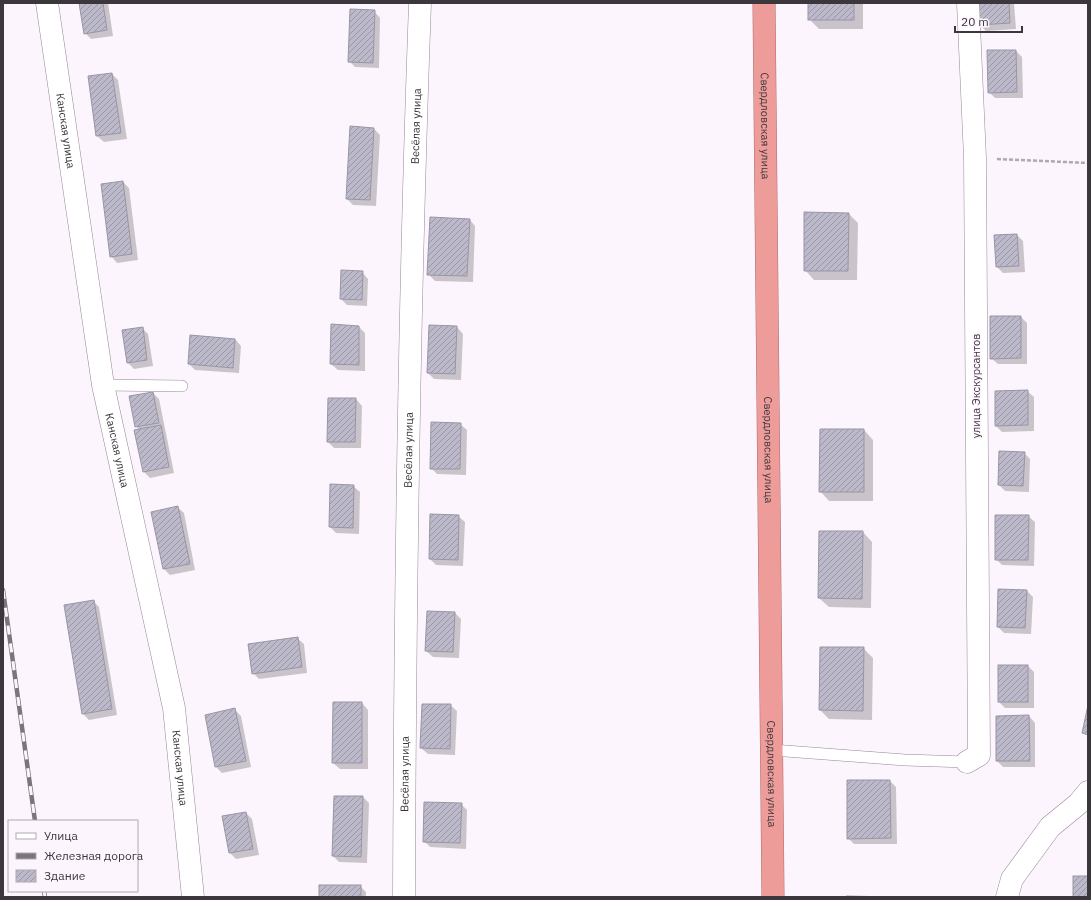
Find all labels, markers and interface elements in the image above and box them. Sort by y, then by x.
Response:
scale bar [955,8,1022,34]
text: 20 m [961,14,989,29]
street label: Свердловская улица [758,72,773,180]
street label: Весёлая улица [408,88,424,164]
street label: Канская улица [53,92,78,169]
street label: улица Экскурсантов [969,334,983,438]
street label: Свердловская улица [761,396,776,504]
street label: Канская улица [102,412,132,489]
street label: Весёлая улица [401,412,416,488]
street label: Свердловская улица [764,720,779,828]
street label: Канская улица [169,729,191,807]
street label: Весёлая улица [397,736,412,812]
legend [8,820,138,892]
text: Улица [44,828,78,843]
text: Железная дорога [44,848,144,863]
text: Здание [44,868,86,883]

